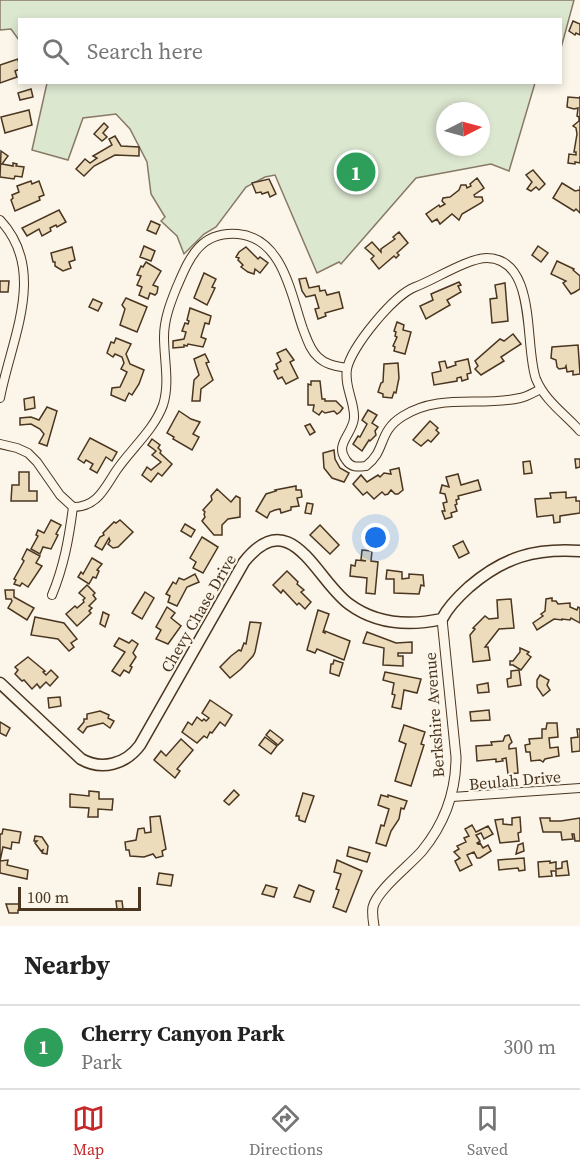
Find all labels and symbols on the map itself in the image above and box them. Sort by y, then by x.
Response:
north arrow [436,102,490,156]
pin: 1 [336,150,376,195]
your location [361,523,390,552]
street label: Chevy Chase Drive [155,550,241,676]
street label: Berkshire Avenue [419,652,449,778]
street label: Beulah Drive [468,765,562,795]
scale bar [18,884,141,912]

